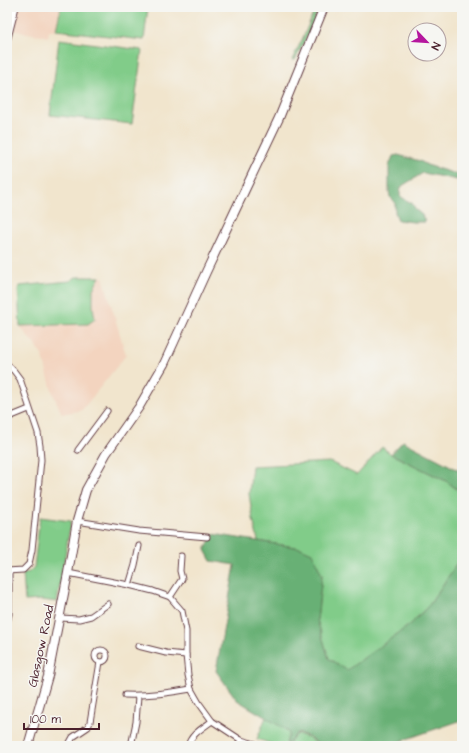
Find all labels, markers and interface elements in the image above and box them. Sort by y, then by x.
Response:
north arrow [407,22,447,62]
text: N [427,40,444,52]
street label: Glasgow Road [23,603,60,689]
scale bar [24,705,99,731]
text: 100 m [30,711,61,728]

